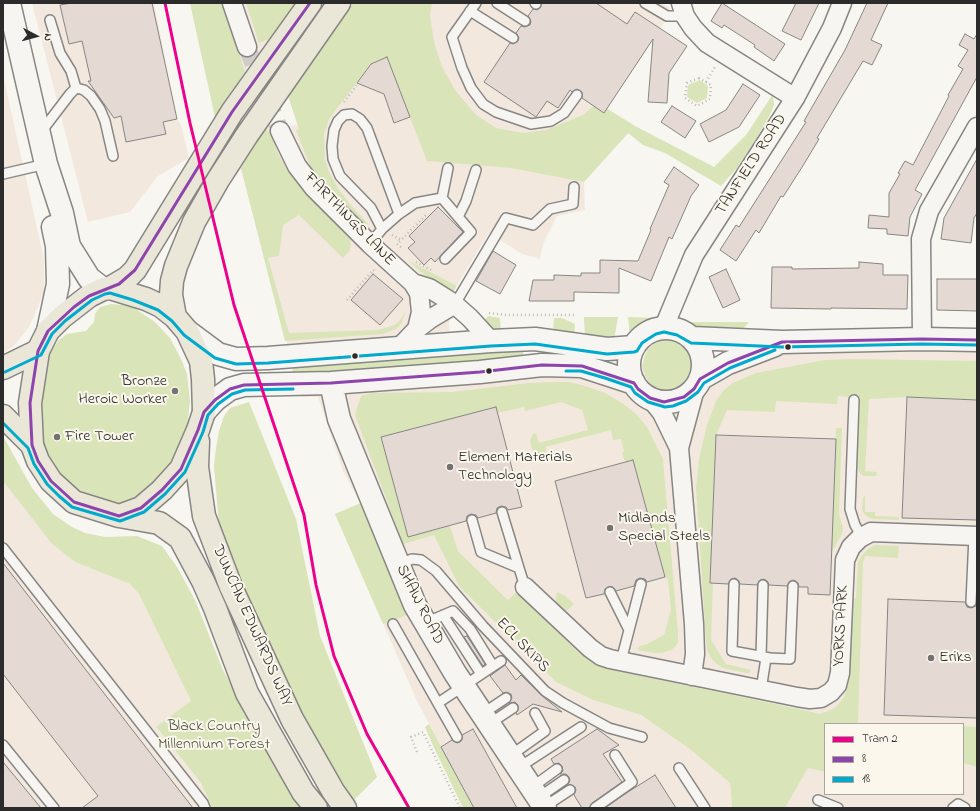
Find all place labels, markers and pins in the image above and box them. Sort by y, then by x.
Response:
unlabelled marker [783,342,793,352]
unlabelled marker [350,351,360,361]
unlabelled marker [484,366,494,376]
place label: Bronze Heroic Worker [78,372,167,410]
marker: Bronze Heroic Worker [170,386,180,396]
place label: Fire Tower [65,427,134,447]
marker: Fire Tower [52,432,62,442]
place label: Element Materials Technology [458,448,573,486]
marker: Element Materials Technology [445,462,455,472]
place label: Midlands Special Steels [618,509,710,547]
marker: Midlands Special Steels [605,523,615,533]
place label: Eriks [939,648,972,668]
marker: Eriks [926,653,936,663]

